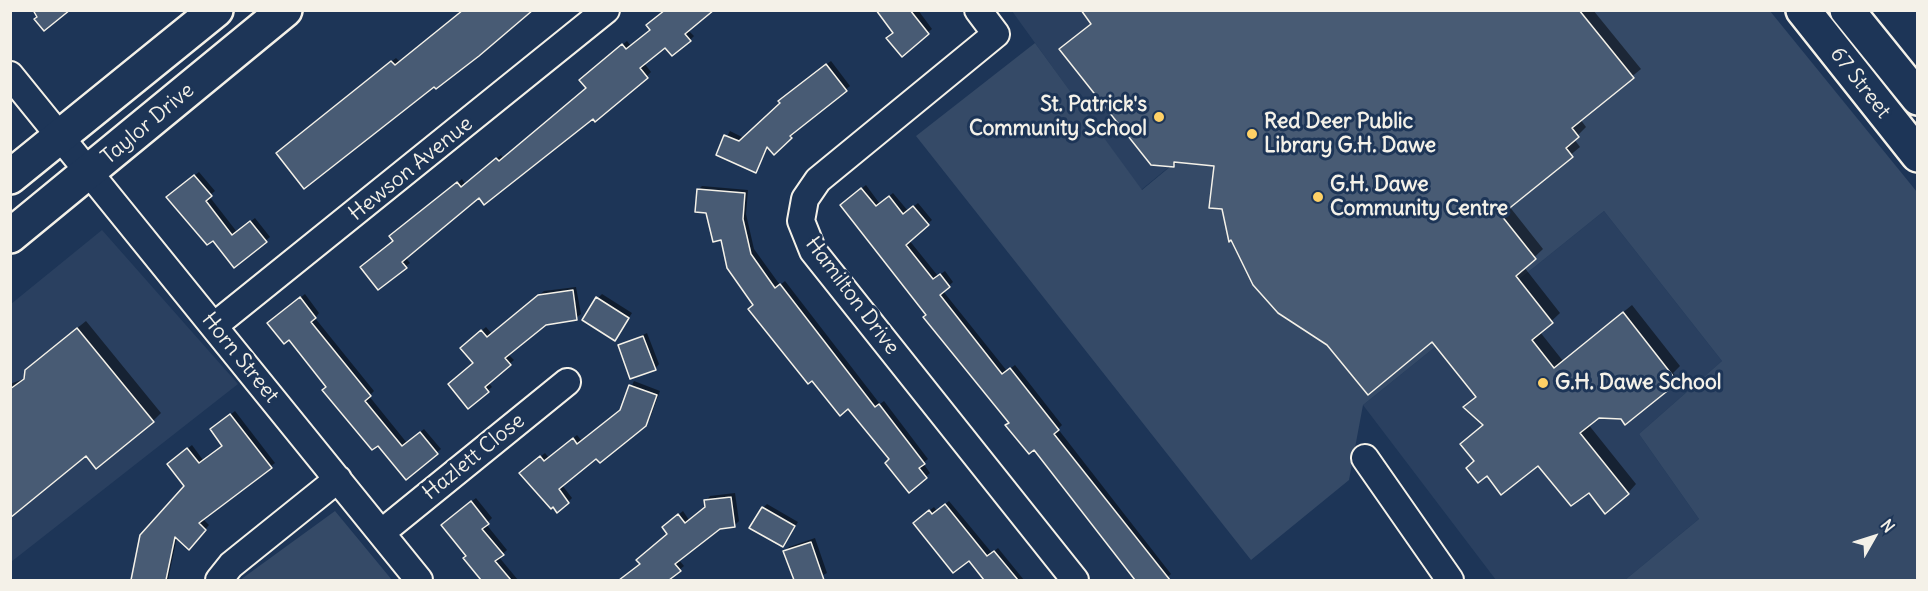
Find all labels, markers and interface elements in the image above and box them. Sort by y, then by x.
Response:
street label: 67 Street [1824,42,1896,124]
street label: Taylor Drive [97,78,199,170]
place label: St. Patrick's Community School [969,92,1147,142]
place label: Red Deer Public Library G.H. Dawe [1264,109,1436,159]
marker: St. Patrick's Community School [1152,110,1166,124]
street label: Hewson Avenue [344,111,478,227]
marker: Red Deer Public Library G.H. Dawe [1245,127,1259,141]
place label: G.H. Dawe Community Centre [1330,172,1508,222]
marker: G.H. Dawe Community Centre [1311,190,1325,204]
street label: Hamilton Drive [800,232,904,360]
street label: Horn Street [196,308,284,408]
place label: G.H. Dawe School [1555,370,1721,396]
marker: G.H. Dawe School [1536,376,1550,390]
street label: Hazlett Close [418,408,530,506]
north arrow [1844,507,1904,567]
text: N [1877,515,1899,536]

